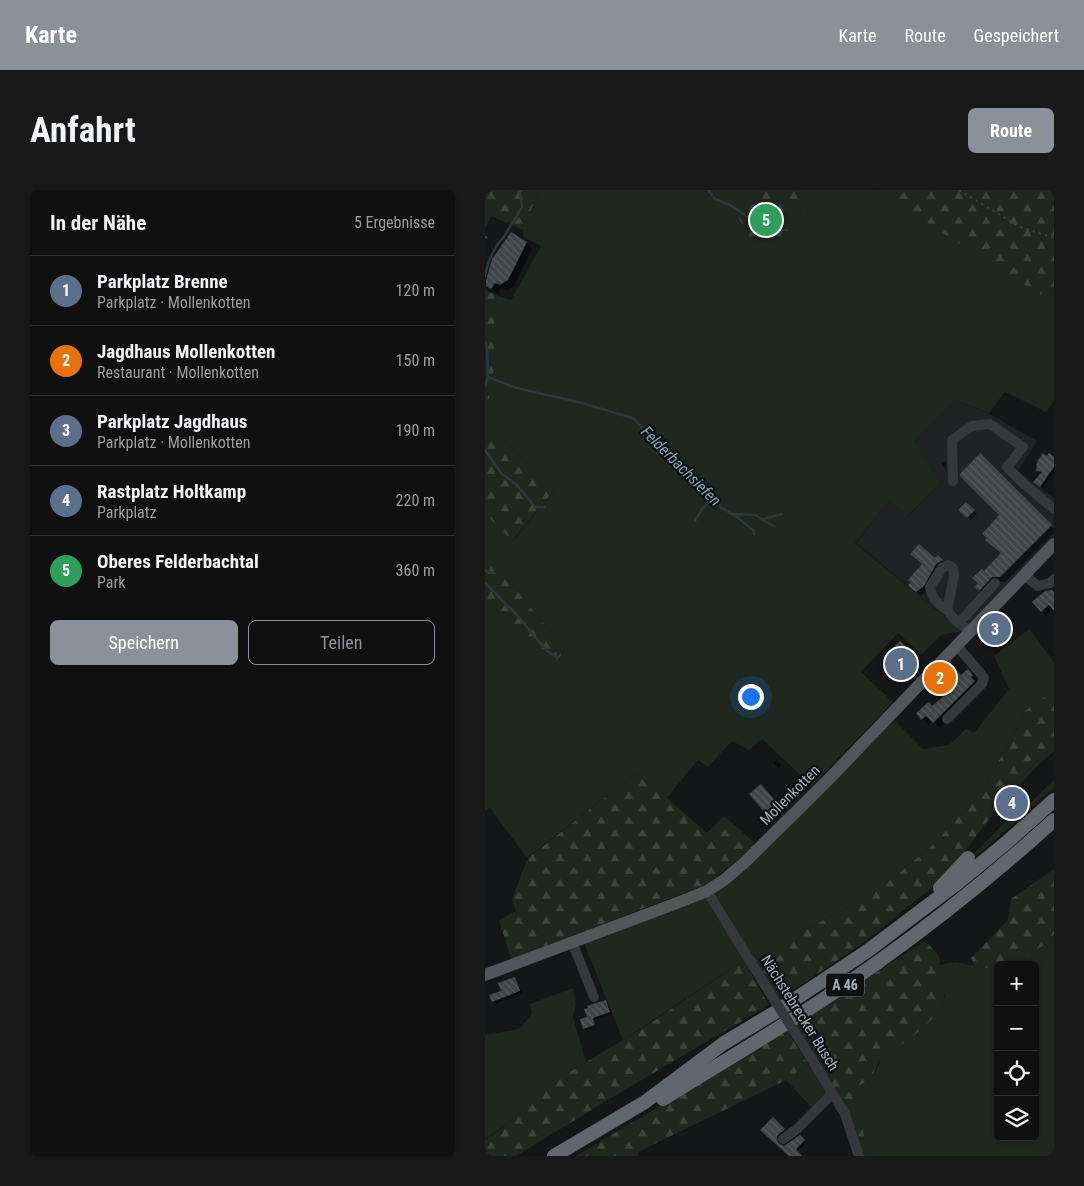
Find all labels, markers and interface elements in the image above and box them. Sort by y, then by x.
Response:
text: Karte [25,21,77,49]
text: Karte [838,25,877,46]
text: Route [905,25,946,46]
text: Gespeichert [974,25,1059,46]
button: Route [968,108,1054,153]
text: Anfahrt [30,110,136,151]
pin: 5 [750,201,782,239]
text: In der Nähe [50,211,146,235]
text: 5 Ergebnisse [354,213,435,232]
text: Parkplatz Brenne [97,270,228,293]
text: 1 [62,281,70,300]
text: 120 m [396,281,435,300]
text: Parkplatz · Mollenkotten [97,293,250,312]
text: Jagdhaus Mollenkotten [97,340,275,363]
text: 2 [62,351,70,370]
text: 150 m [396,351,435,370]
text: Restaurant · Mollenkotten [97,363,259,382]
text: Parkplatz Jagdhaus [97,410,248,433]
text: 3 [62,421,70,440]
text: 190 m [396,421,435,440]
water label: Felderbachsiefen [637,422,725,510]
text: Parkplatz · Mollenkotten [97,433,250,452]
text: Rastplatz Holtkamp [97,480,246,503]
text: 4 [62,491,70,510]
text: 220 m [396,491,435,510]
text: Parkplatz [97,503,157,522]
text: Oberes Felderbachtal [97,550,259,573]
text: 5 [62,561,70,580]
text: 360 m [396,561,435,580]
text: Park [97,573,126,592]
pin: 3 [979,610,1011,648]
button: Speichern [50,620,238,665]
button: Teilen [248,620,435,665]
pin: 1 [885,645,917,683]
pin: 2 [924,659,956,697]
your location [738,684,764,710]
street label: Mollenkotten [756,761,824,829]
pin: 4 [996,784,1028,822]
street label: Nächstebrecker Busch [757,952,843,1074]
map controls [994,961,1039,1141]
button: + [994,961,1039,1006]
road number: A 46 [826,974,864,996]
button: − [994,1006,1039,1051]
button: locate [994,1051,1039,1096]
button: layers [994,1096,1039,1141]

